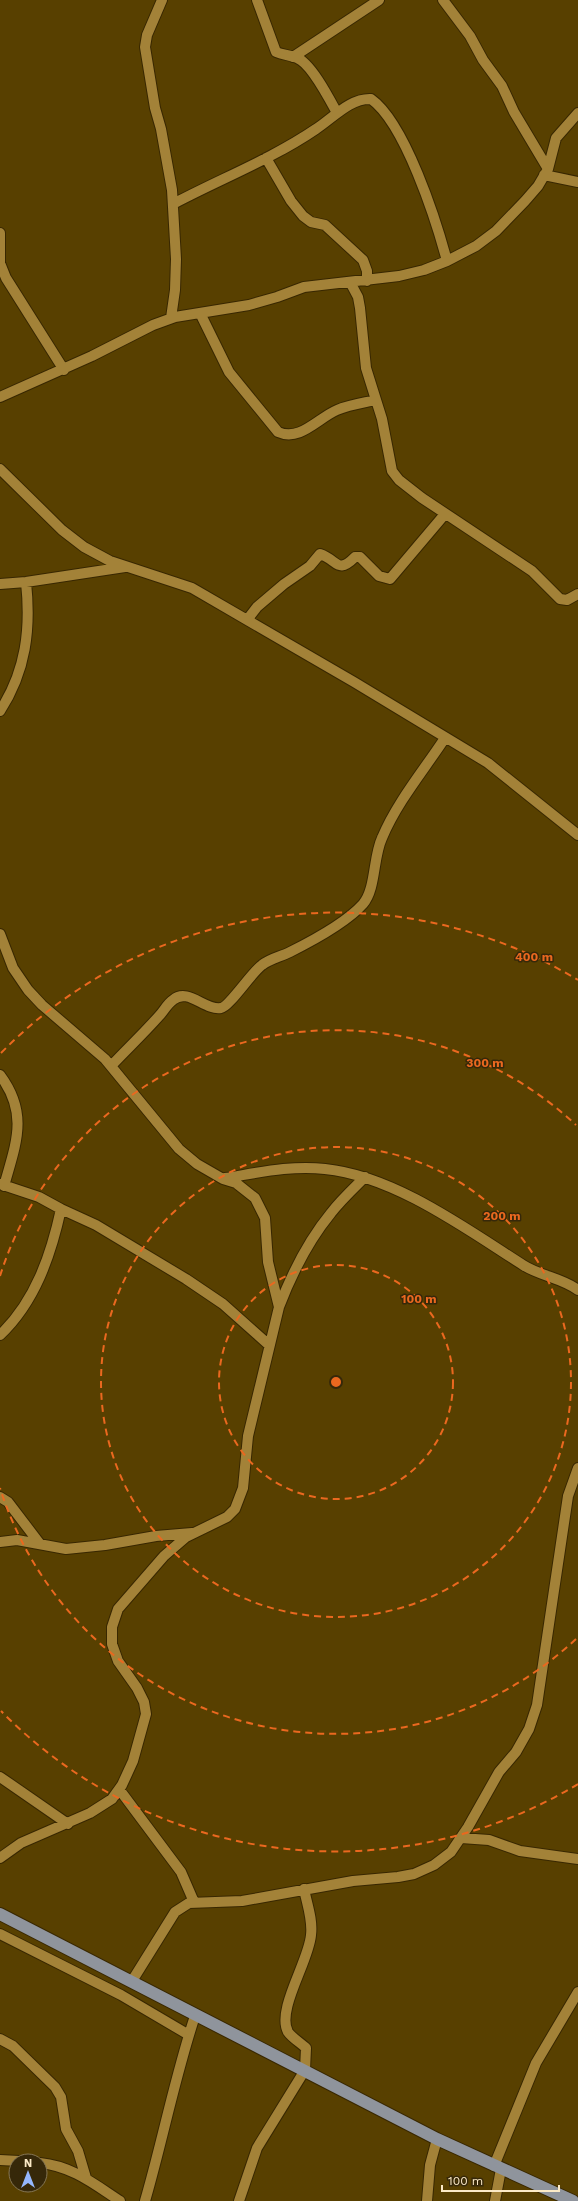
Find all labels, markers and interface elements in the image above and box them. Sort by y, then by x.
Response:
text: 400 m [515,950,553,964]
text: 300 m [466,1056,504,1070]
text: 200 m [483,1209,521,1223]
text: 100 m [401,1292,437,1306]
centre of rings [329,1375,343,1389]
north arrow [8,2153,48,2193]
text: N [24,2157,32,2170]
scale bar [442,2167,559,2193]
text: 100 m [448,2174,483,2188]

